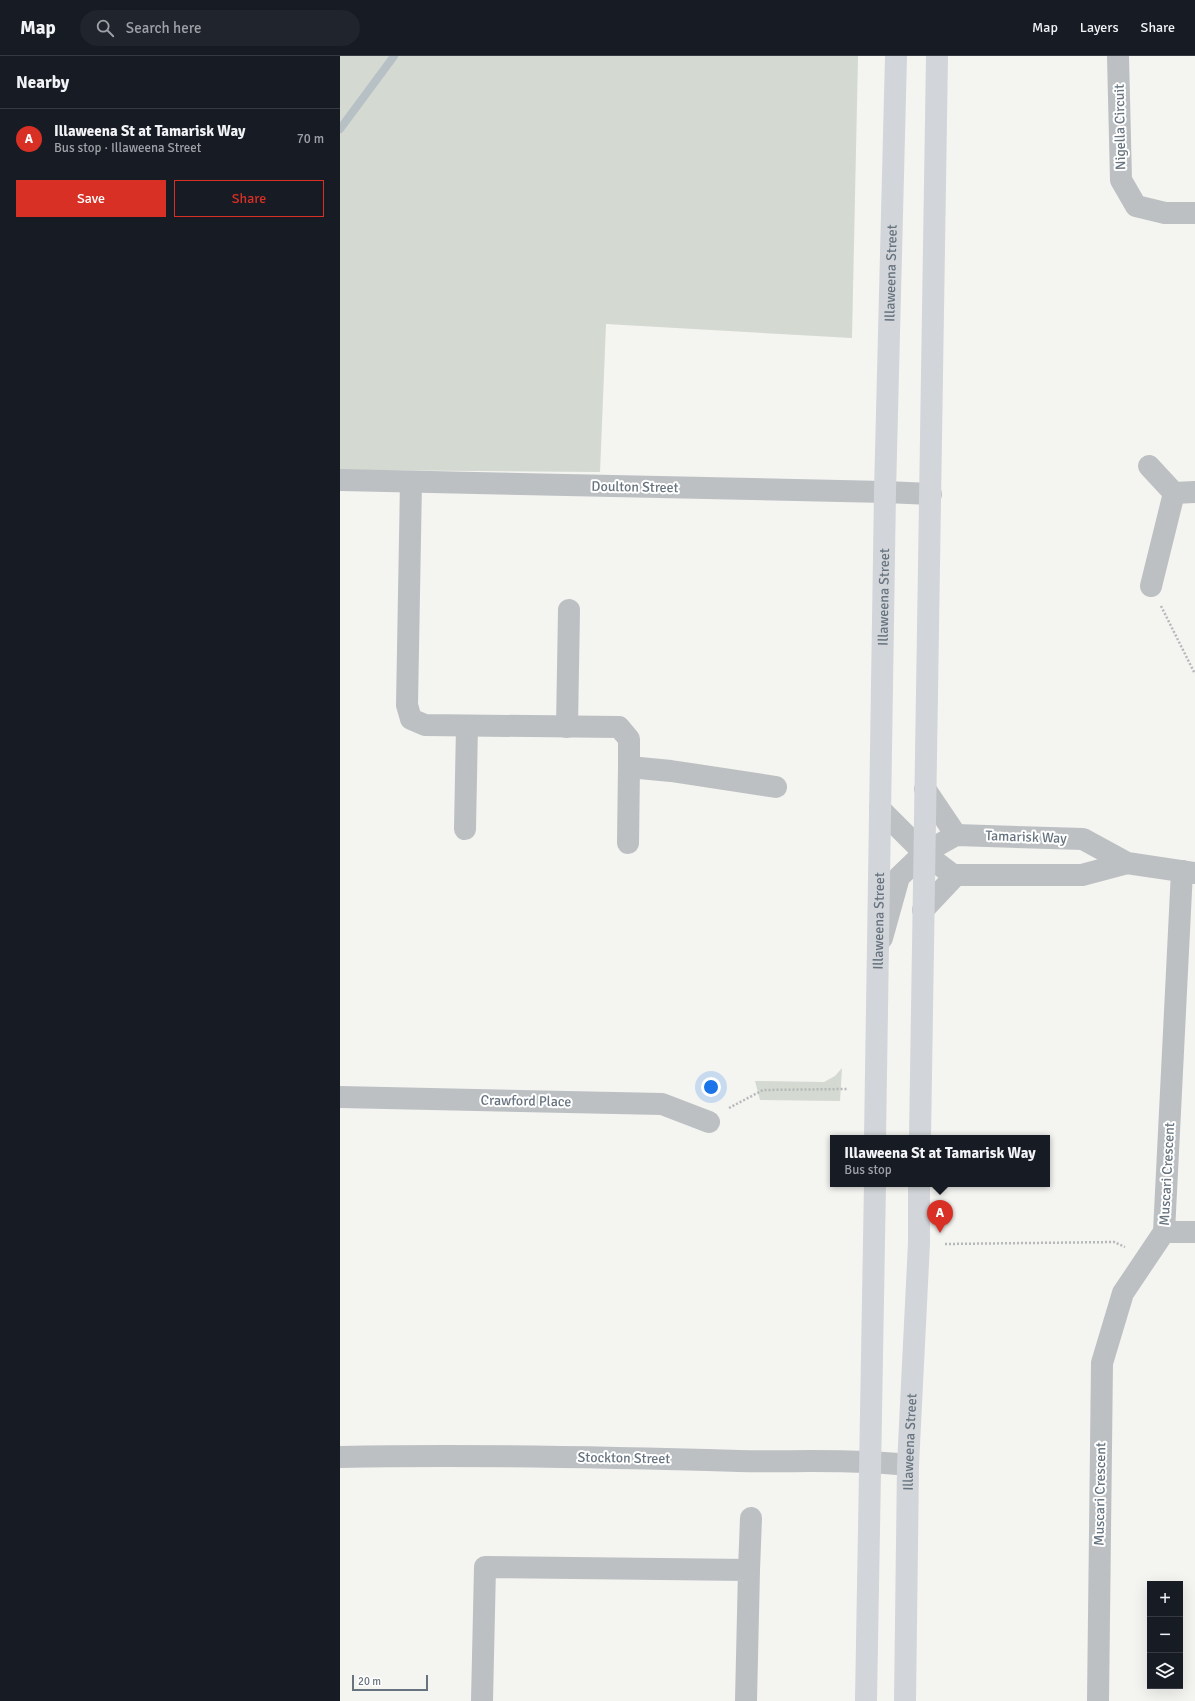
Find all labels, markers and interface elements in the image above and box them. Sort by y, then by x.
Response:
search box [80,10,360,46]
text: Map [20,16,56,40]
icon: search [94,17,116,39]
text: Search here [126,19,201,37]
text: Map [1032,19,1058,36]
text: Layers [1080,19,1119,36]
text: Share [1141,19,1175,36]
text: Nearby [16,72,69,93]
street label: Nigella Circuit [1111,84,1129,170]
text: Illaweena St at Tamarisk Way [54,122,245,140]
text: A [25,131,33,147]
text: 70 m [297,131,324,147]
text: Bus stop · Illaweena Street [54,140,201,156]
button: Save [16,180,166,217]
button: Share [174,180,324,217]
street label: Illaweena Street [881,224,900,322]
street label: Doulton Street [591,478,679,496]
street label: Illaweena Street [874,548,893,646]
street label: Tamarisk Way [985,827,1067,847]
street label: Illaweena Street [869,872,888,970]
your location [701,1077,721,1097]
street label: Crawford Place [480,1092,572,1110]
street label: Muscari Crescent [1156,1122,1178,1226]
popup [830,1135,1050,1187]
text: Illaweena St at Tamarisk Way [844,1144,1036,1162]
text: Bus stop [844,1162,892,1178]
pin: A [927,1200,953,1233]
street label: Illaweena Street [899,1393,920,1491]
street label: Muscari Crescent [1091,1442,1109,1546]
street label: Stockton Street [578,1449,671,1467]
map controls [1147,1581,1183,1689]
button: + [1147,1581,1183,1617]
button: − [1147,1617,1183,1653]
button: layers [1147,1653,1183,1689]
scale bar [352,1673,428,1692]
text: 20 m [358,1675,381,1688]

